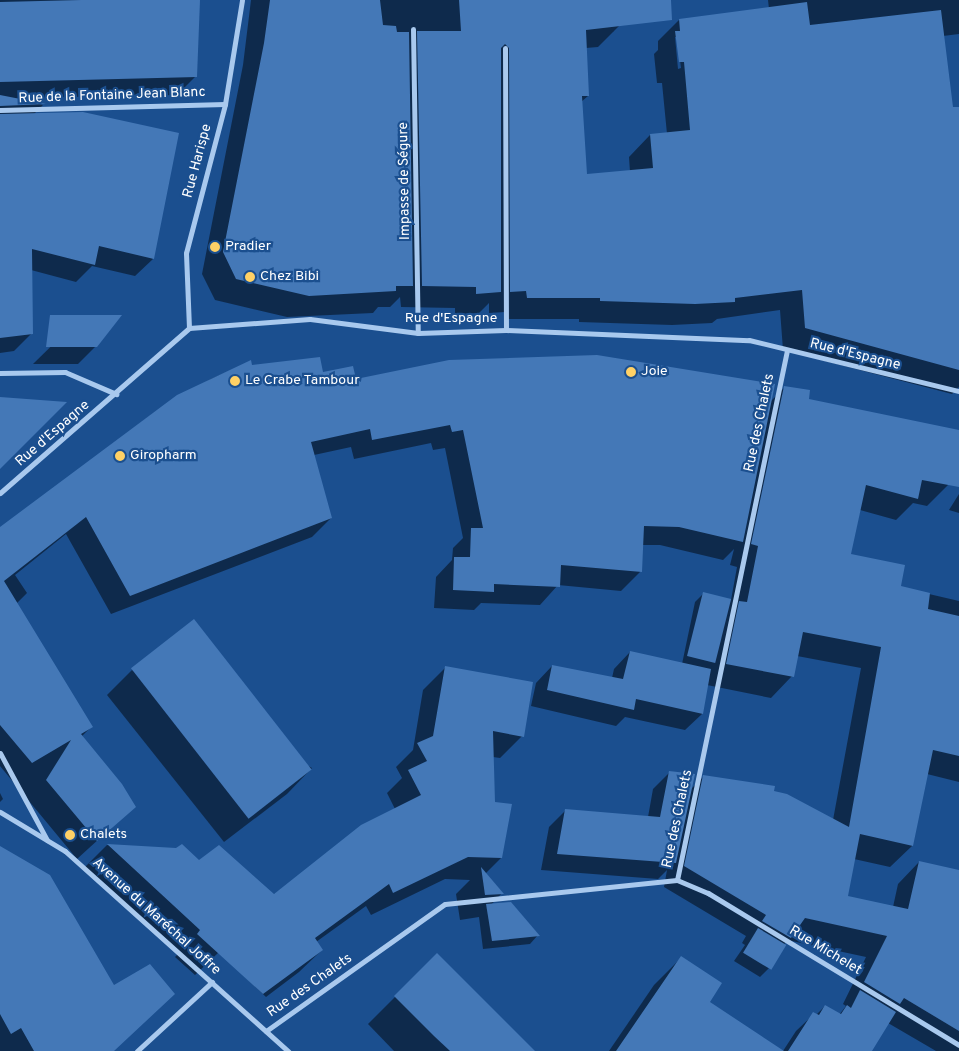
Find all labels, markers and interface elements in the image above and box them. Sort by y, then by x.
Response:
street label: Rue de la Fontaine Jean Blanc [18,84,206,108]
street label: Rue Harispe [180,122,216,200]
street label: Impasse de Ségure [396,122,414,240]
place label: Pradier [225,239,271,255]
marker: Pradier [209,241,221,253]
place label: Chez Bibi [260,269,319,285]
marker: Chez Bibi [244,271,256,283]
street label: Rue d'Espagne [405,311,497,327]
street label: Rue d'Espagne [808,336,902,374]
place label: Joie [641,364,668,380]
marker: Joie [625,366,637,378]
street label: Rue des Chalets [741,372,779,474]
place label: Le Crabe Tambour [245,373,360,389]
marker: Le Crabe Tambour [229,375,241,387]
street label: Rue d'Espagne [13,397,93,471]
place label: Giropharm [130,448,197,464]
marker: Giropharm [114,450,126,462]
street label: Rue des Chalets [659,768,697,870]
place label: Chalets [80,827,127,843]
marker: Chalets [64,829,76,841]
street label: Avenue du Maréchal Joffre [88,855,224,979]
street label: Rue Michelet [786,923,864,979]
street label: Rue des Chalets [264,950,356,1022]

